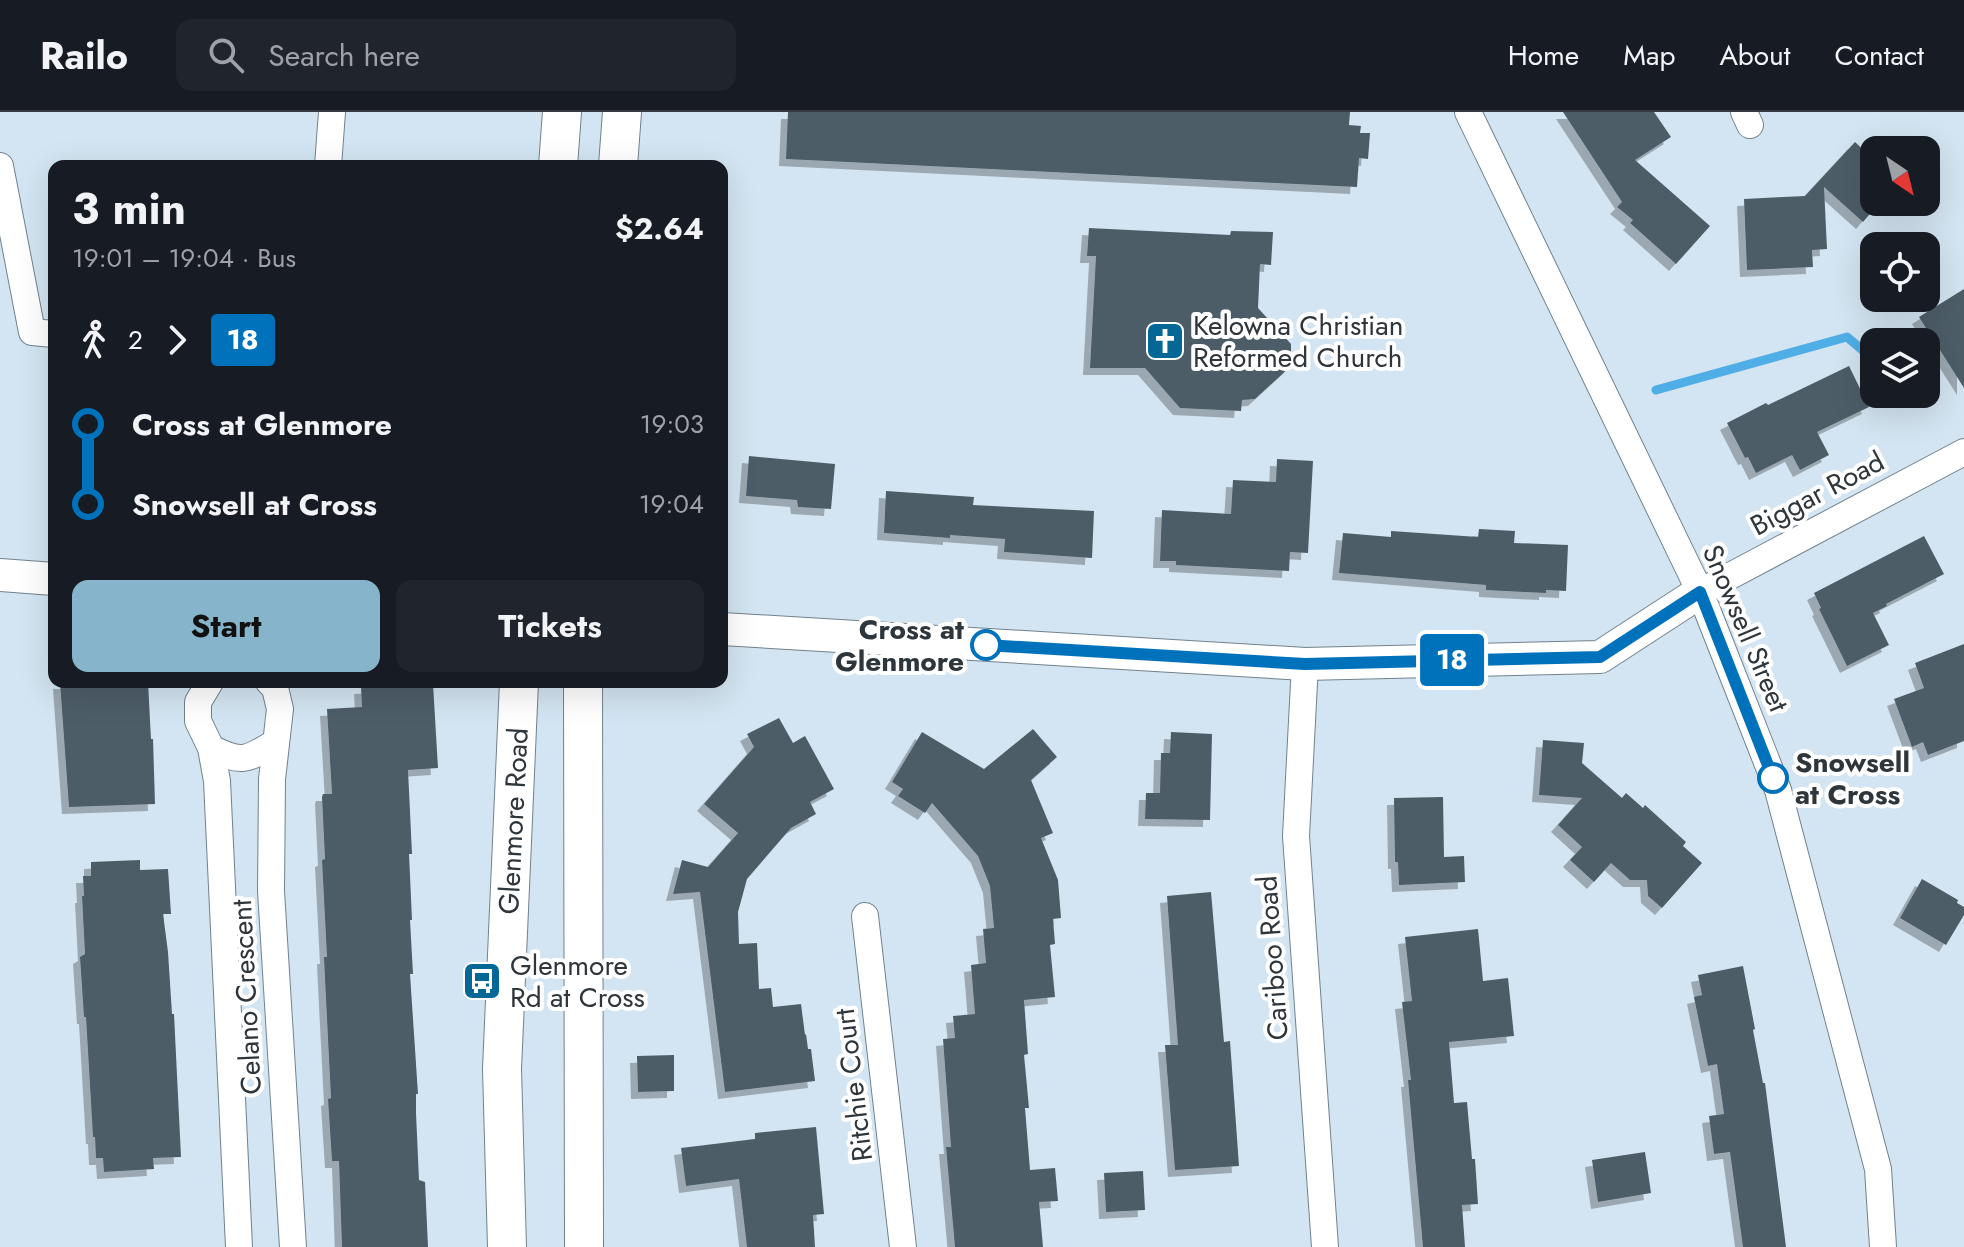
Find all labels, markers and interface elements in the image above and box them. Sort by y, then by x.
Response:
search box [176,19,736,91]
text: Railo [40,28,128,83]
icon: search [204,33,248,77]
text: Search here [268,34,420,77]
text: Home [1508,35,1579,76]
text: Map [1623,35,1675,76]
text: About [1719,35,1791,76]
text: Contact [1835,35,1924,76]
north arrow [1860,136,1940,216]
map controls [1860,136,1940,408]
text: 3 min [72,177,186,241]
text: $2.64 [615,207,704,250]
button: locate [1860,232,1940,312]
text: 19:01 – 19:04 · Bus [72,239,296,277]
place label: Kelowna Christian Reformed Church [1193,305,1404,378]
icon: walk [72,318,116,362]
icon: forward [155,318,199,362]
text: 18 [227,319,259,360]
church icon: Kelowna Christian Reformed Church [1144,320,1186,362]
text: 2 [128,321,143,359]
button: layers [1860,328,1940,408]
text: Cross at Glenmore [132,403,392,446]
text: 19:03 [640,405,704,443]
street label: Biggar Road [1743,441,1892,546]
text: Snowsell at Cross [132,483,377,526]
text: 19:04 [639,485,704,523]
street label: Snowsell Street [1692,538,1799,718]
button: Start [72,580,380,672]
button: Tickets [396,580,704,672]
place label: Cross at Glenmore [835,609,964,682]
marker: Cross at Glenmore [971,630,1001,660]
line badge: 18 [1416,634,1488,686]
text: 18 [1436,639,1468,680]
street label: Glenmore Road [488,727,539,915]
place label: Snowsell at Cross [1795,742,1910,815]
marker: Snowsell at Cross [1758,763,1788,793]
street label: Cariboo Road [1246,874,1299,1042]
street label: Celano Crescent [221,898,272,1096]
place label: Glenmore Rd at Cross [510,945,645,1018]
bus stop icon: Glenmore Rd at Cross [461,960,503,1002]
street label: Ritchie Court [824,1006,883,1164]

